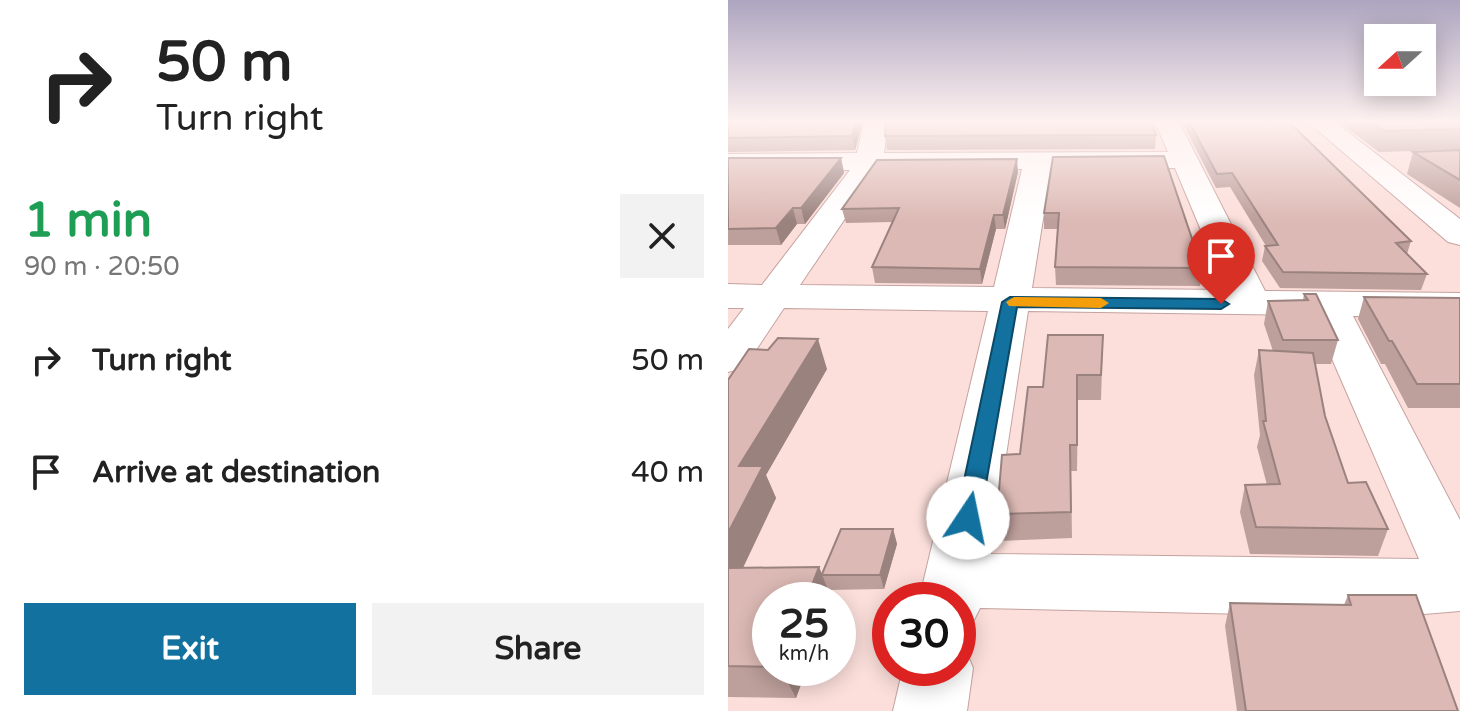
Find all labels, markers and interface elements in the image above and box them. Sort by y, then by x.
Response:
north arrow [1364,24,1436,96]
map controls [1364,24,1436,96]
text: 50 m [156,29,292,96]
icon: right [24,32,128,136]
text: Turn right [156,97,323,140]
text: 1 min [24,192,152,250]
button: close [620,194,704,278]
pin [1187,222,1255,304]
icon: arrive [1199,234,1243,278]
text: 90 m · 20:50 [24,251,180,282]
icon: right [24,338,68,382]
text: Turn right [92,342,232,379]
text: 50 m [631,342,704,379]
icon: arrive [24,450,68,494]
text: Arrive at destination [92,454,380,491]
text: 40 m [631,454,704,491]
position arrow [926,476,1010,560]
speed limit sign: 30 [872,582,976,686]
text: 25 [779,600,829,648]
button: Exit [24,603,356,695]
button: Share [372,603,704,695]
text: km/h [779,642,829,666]

